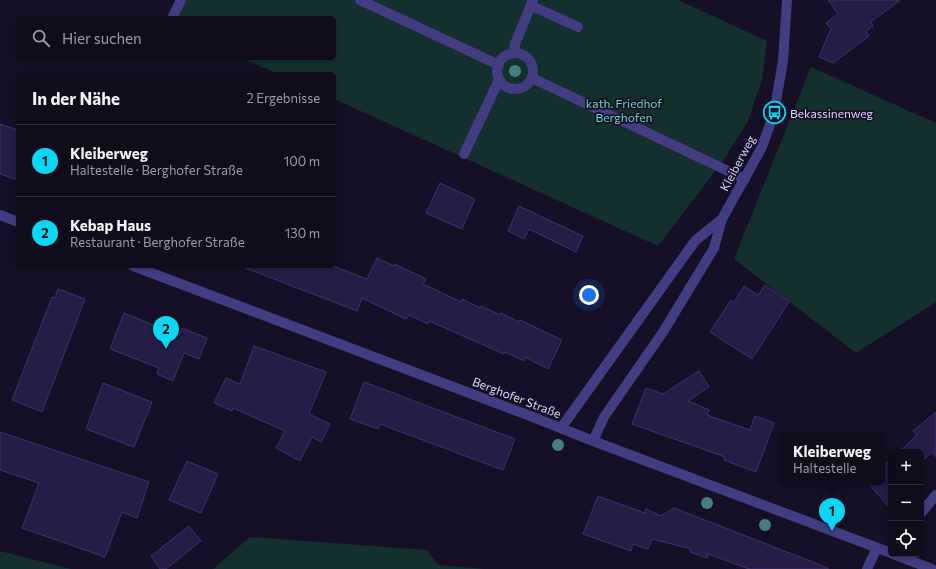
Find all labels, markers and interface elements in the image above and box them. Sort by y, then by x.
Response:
search box [16,16,336,60]
icon: search [30,27,52,49]
text: Hier suchen [62,29,142,47]
text: In der Nähe [32,88,120,109]
text: 2 Ergebnisse [246,90,320,106]
park label: kath. Friedhof Berghofen [586,96,662,124]
bus stop icon: Bekassinenweg [761,100,787,126]
place label: Bekassinenweg [790,106,874,120]
street label: Kleiberweg [717,132,758,193]
text: Kleiberweg [70,144,148,162]
text: 1 [42,153,48,169]
text: 100 m [284,153,320,169]
text: Haltestelle · Berghofer Straße [70,162,243,178]
text: Kebap Haus [70,216,151,234]
text: 2 [41,225,49,241]
text: 130 m [285,225,320,241]
text: Restaurant · Berghofer Straße [70,234,245,250]
your location [579,285,599,305]
pin: 2 [153,316,179,349]
street label: Berghofer Straße [471,374,563,420]
popup [779,433,885,485]
text: Kleiberweg [793,442,871,460]
map controls [888,449,924,557]
button: + [888,449,924,485]
text: Haltestelle [793,460,856,476]
button: − [888,485,924,521]
pin: 1 [819,498,845,531]
button: locate [888,521,924,557]

